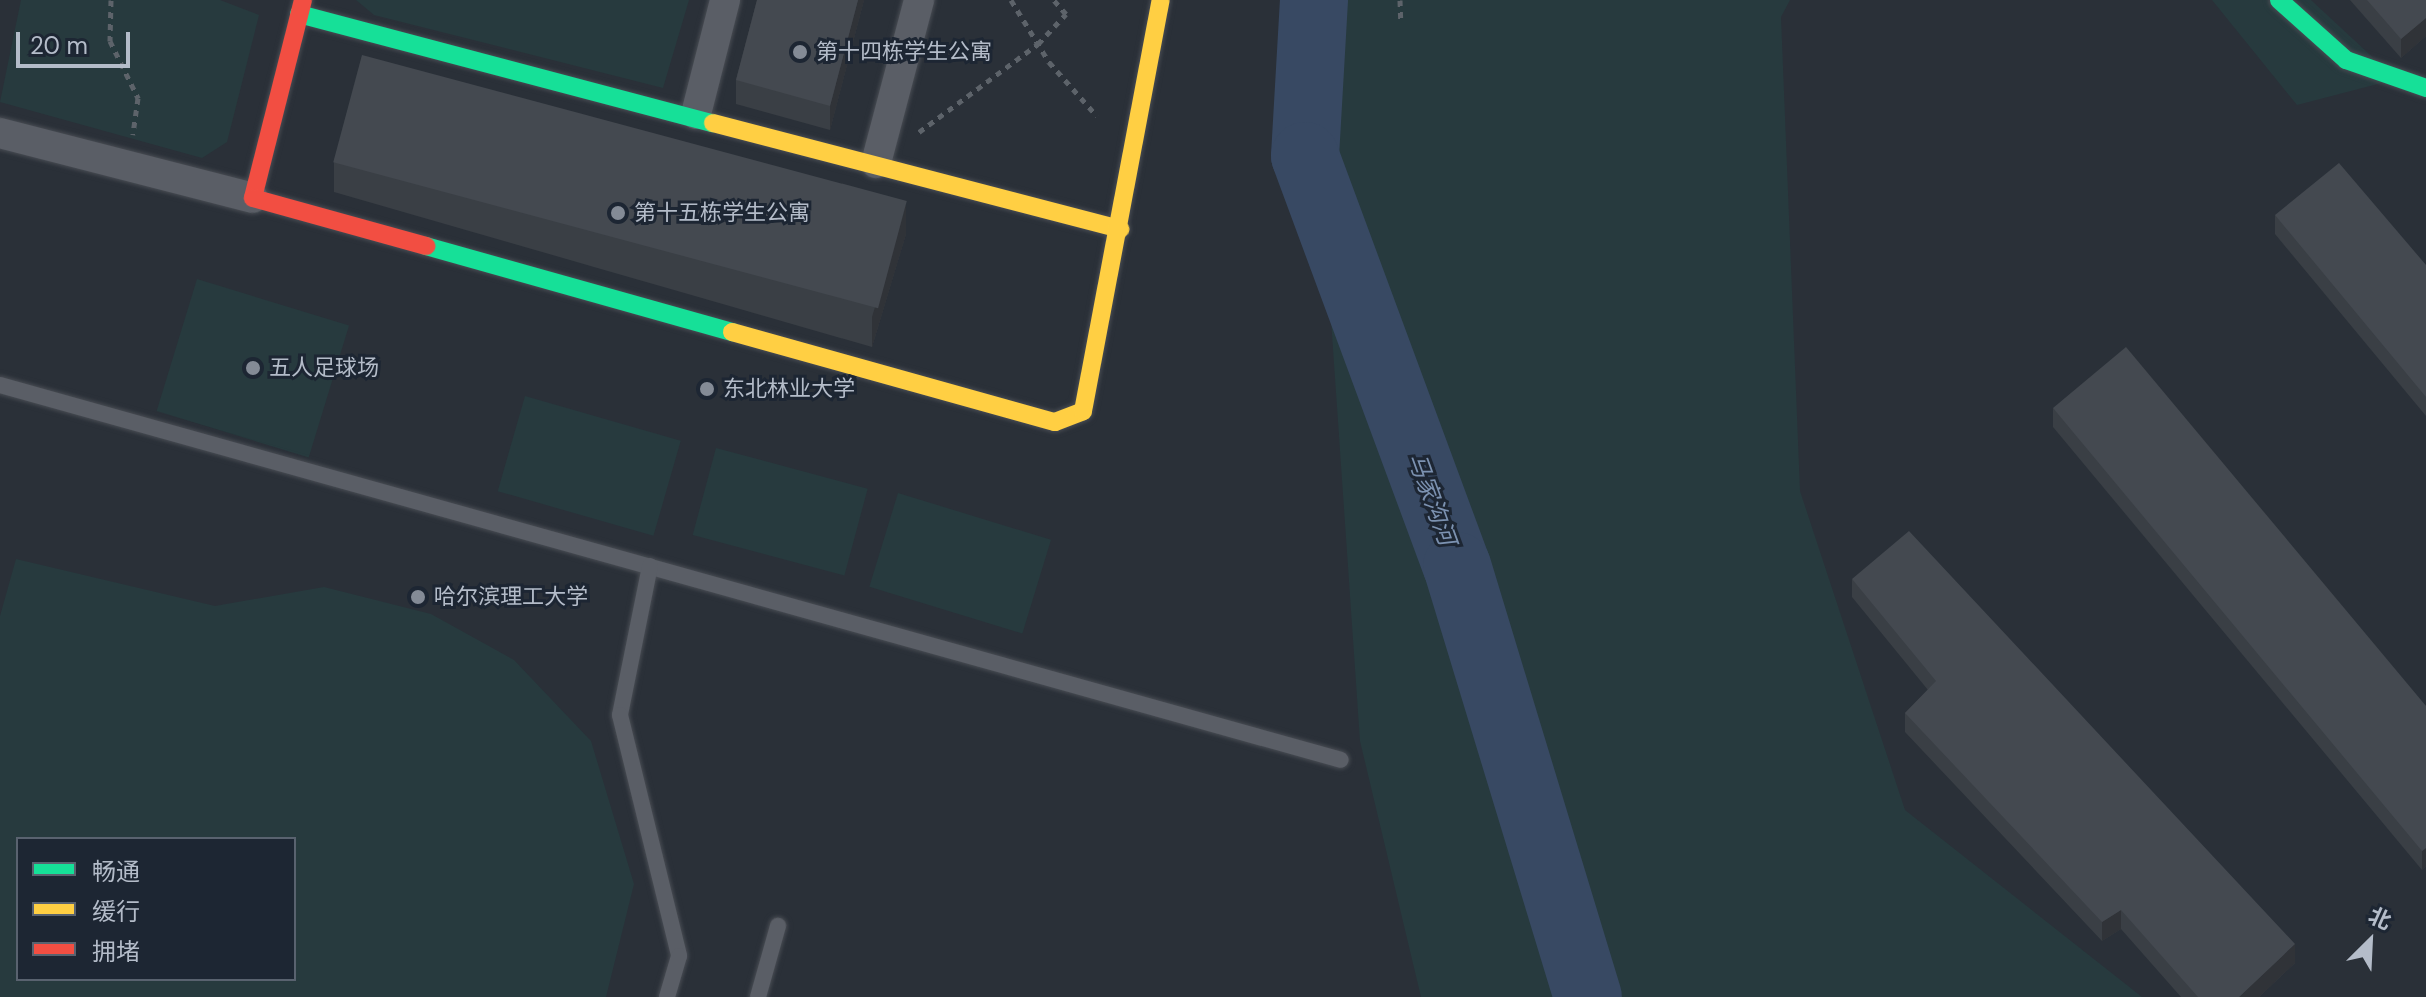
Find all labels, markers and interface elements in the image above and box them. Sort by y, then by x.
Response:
scale bar [20,16,134,66]
text: 20 m [30,30,88,61]
place label: 第十四栋学生公寓 [816,39,992,65]
marker: 第十四栋学生公寓 [791,43,809,61]
place label: 第十五栋学生公寓 [634,200,810,226]
marker: 第十五栋学生公寓 [609,204,627,222]
place label: 五人足球场 [269,355,379,381]
marker: 五人足球场 [244,359,262,377]
place label: 东北林业大学 [723,376,855,402]
marker: 东北林业大学 [698,380,716,398]
water label: 马家沟河 [1402,449,1462,549]
place label: 哈尔滨理工大学 [434,584,588,610]
marker: 哈尔滨理工大学 [409,588,427,606]
legend [16,837,296,981]
text: 畅通 [92,856,140,887]
text: 缓行 [92,896,140,927]
north arrow [2330,901,2410,981]
text: 北 [2364,901,2396,936]
text: 拥堵 [92,936,140,967]

